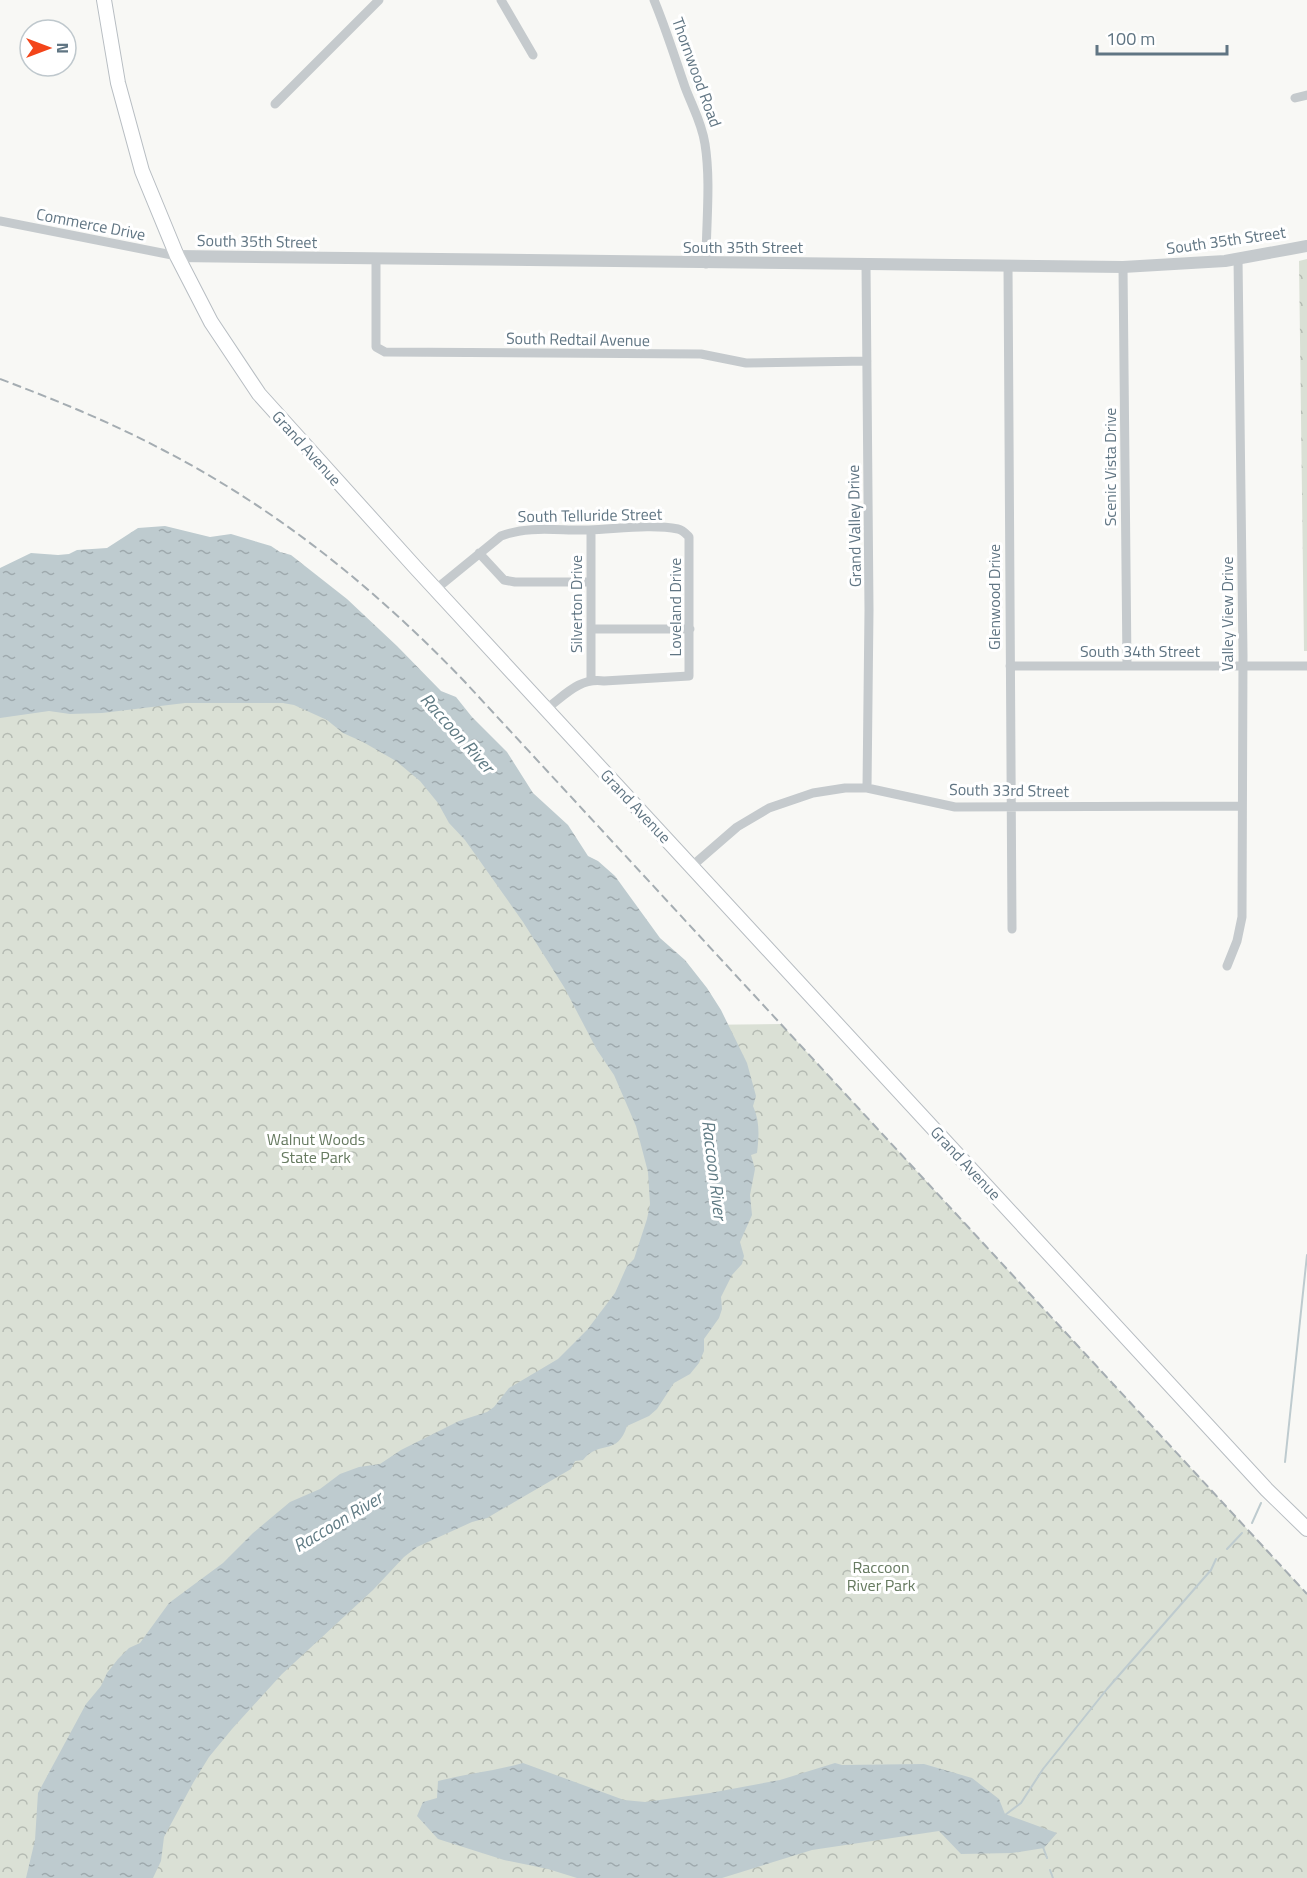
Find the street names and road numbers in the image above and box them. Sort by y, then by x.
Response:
street label: Thornwood Road [666,14,728,130]
street label: Commerce Drive [34,202,148,246]
street label: South 35th Street [1165,220,1288,260]
street label: South 35th Street [197,228,318,254]
street label: South 35th Street [683,235,803,259]
street label: South Redtail Avenue [506,326,650,352]
street label: Grand Avenue [267,405,347,491]
street label: Scenic Vista Drive [1098,408,1122,526]
street label: Grand Valley Drive [841,465,867,587]
street label: South Telluride Street [517,502,663,528]
street label: Glenwood Drive [982,544,1006,650]
street label: Silverton Drive [564,555,588,653]
street label: Valley View Drive [1215,557,1239,672]
street label: Loveland Drive [663,558,687,656]
street label: South 34th Street [1080,639,1200,663]
street label: Grand Avenue [595,763,677,849]
street label: South 33rd Street [949,777,1069,803]
street label: Grand Avenue [925,1120,1007,1206]

